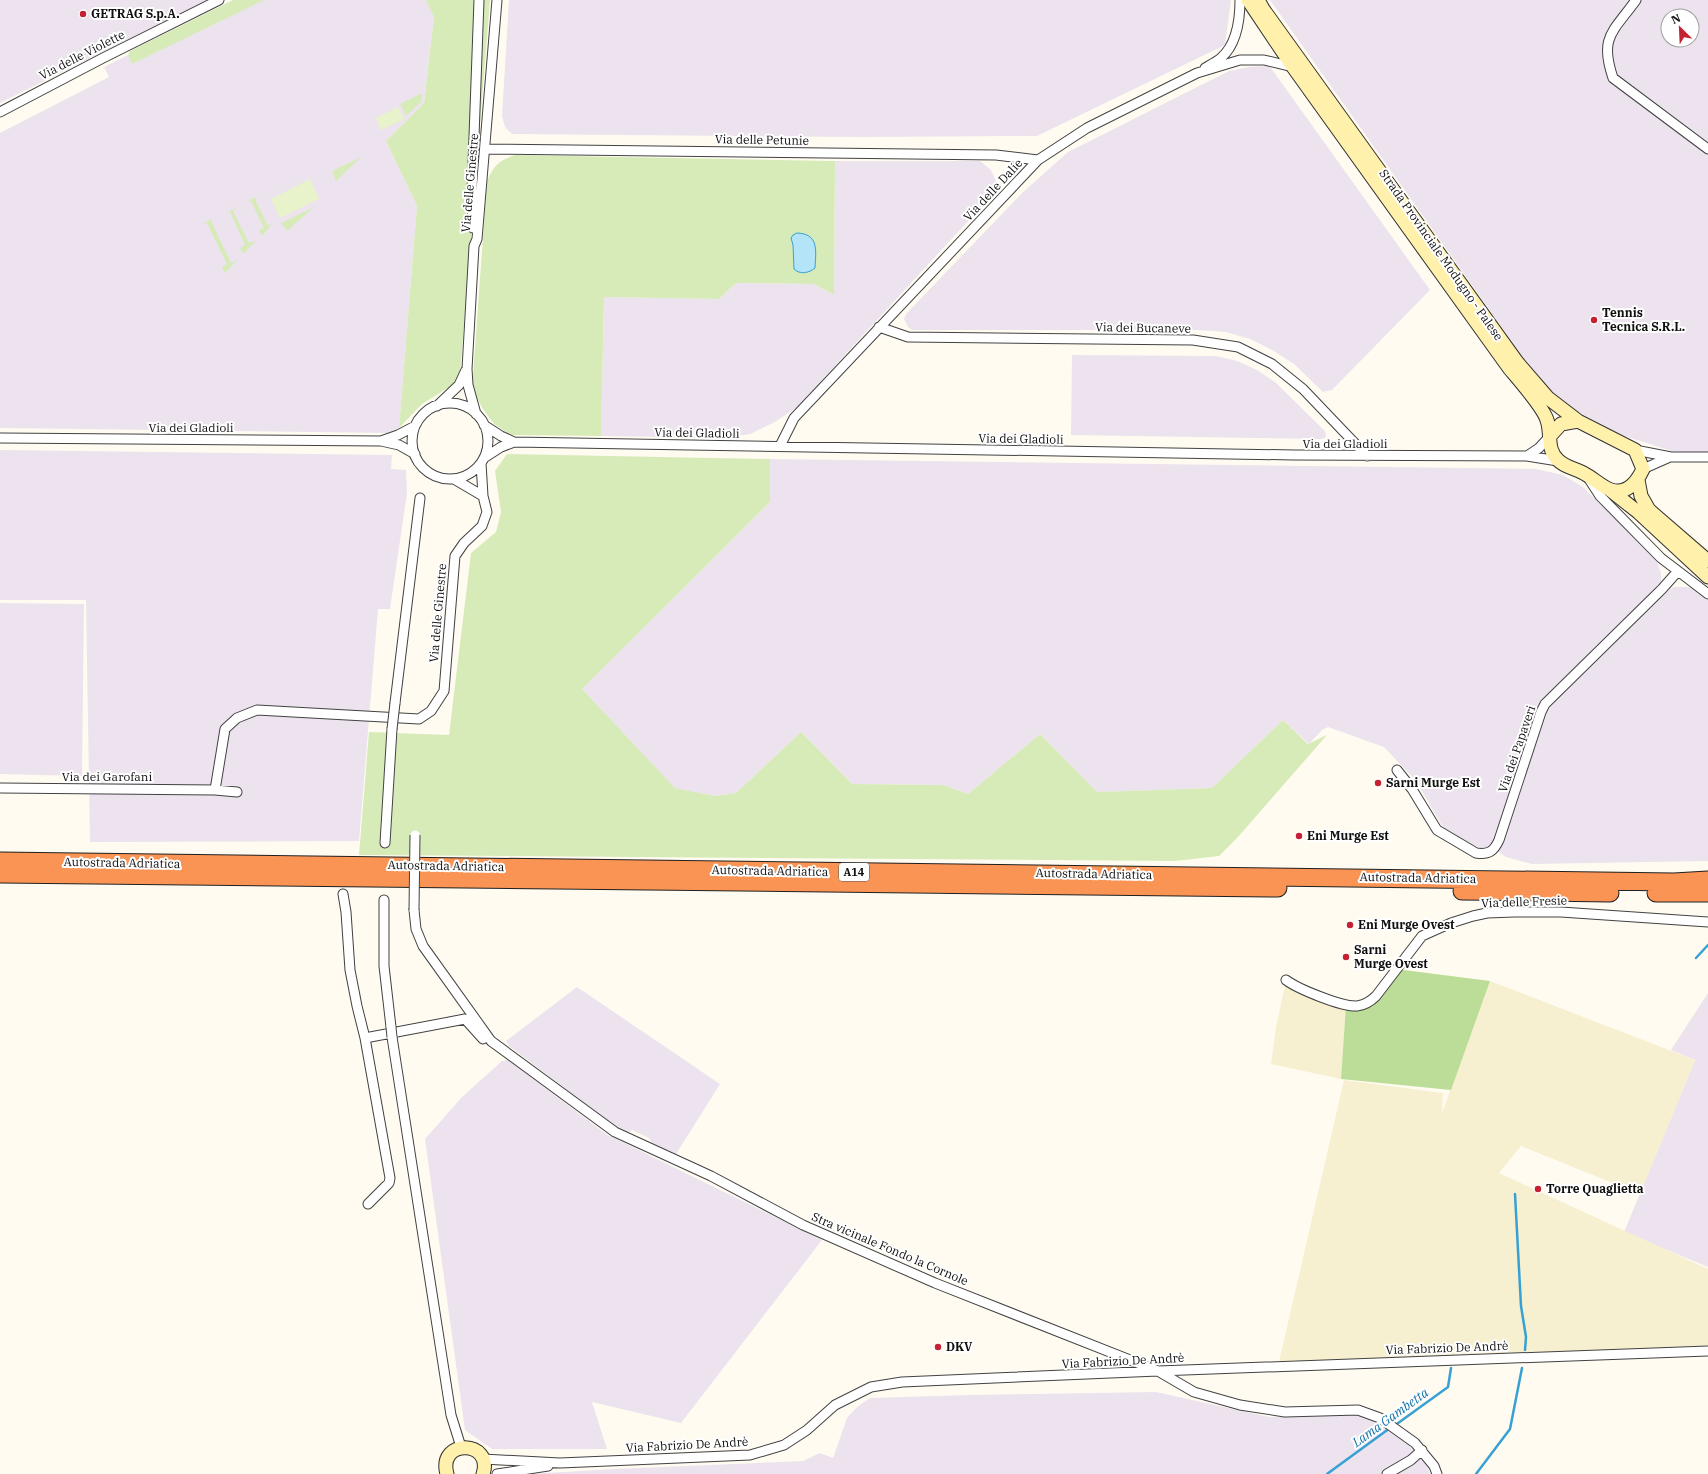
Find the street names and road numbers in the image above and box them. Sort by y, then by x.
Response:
street label: Via delle Violette [36,27,127,83]
street label: Via delle Petunie [715,131,809,148]
street label: Via delle Ginestre [458,133,481,233]
street label: Via delle Dalie [960,155,1025,224]
street label: Strada Provinciale Modugno - Palese [1376,166,1507,343]
street label: Via dei Bucaneve [1095,319,1191,336]
street label: Via dei Gladioli [148,420,234,435]
street label: Via dei Gladioli [654,424,740,441]
street label: Via dei Gladioli [978,430,1064,447]
street label: Via dei Gladioli [1302,436,1388,451]
street label: Via delle Ginestre [426,563,449,663]
street label: Via dei Papaveri [1495,703,1538,794]
street label: Via dei Garofani [62,769,153,784]
street label: Autostrada Adriatica [64,854,181,871]
street label: Autostrada Adriatica [388,857,505,874]
street label: Autostrada Adriatica [712,862,829,879]
road number: A14 [839,863,869,881]
street label: Autostrada Adriatica [1036,865,1153,882]
street label: Autostrada Adriatica [1360,869,1477,886]
street label: Via delle Fresie [1481,893,1567,910]
street label: Stra vicinale Fondo la Cornole [810,1209,971,1288]
street label: Via Fabrizio De Andrè [1385,1338,1509,1357]
street label: Via Fabrizio De Andrè [1061,1350,1185,1371]
street label: Via Fabrizio De Andrè [625,1434,749,1455]

